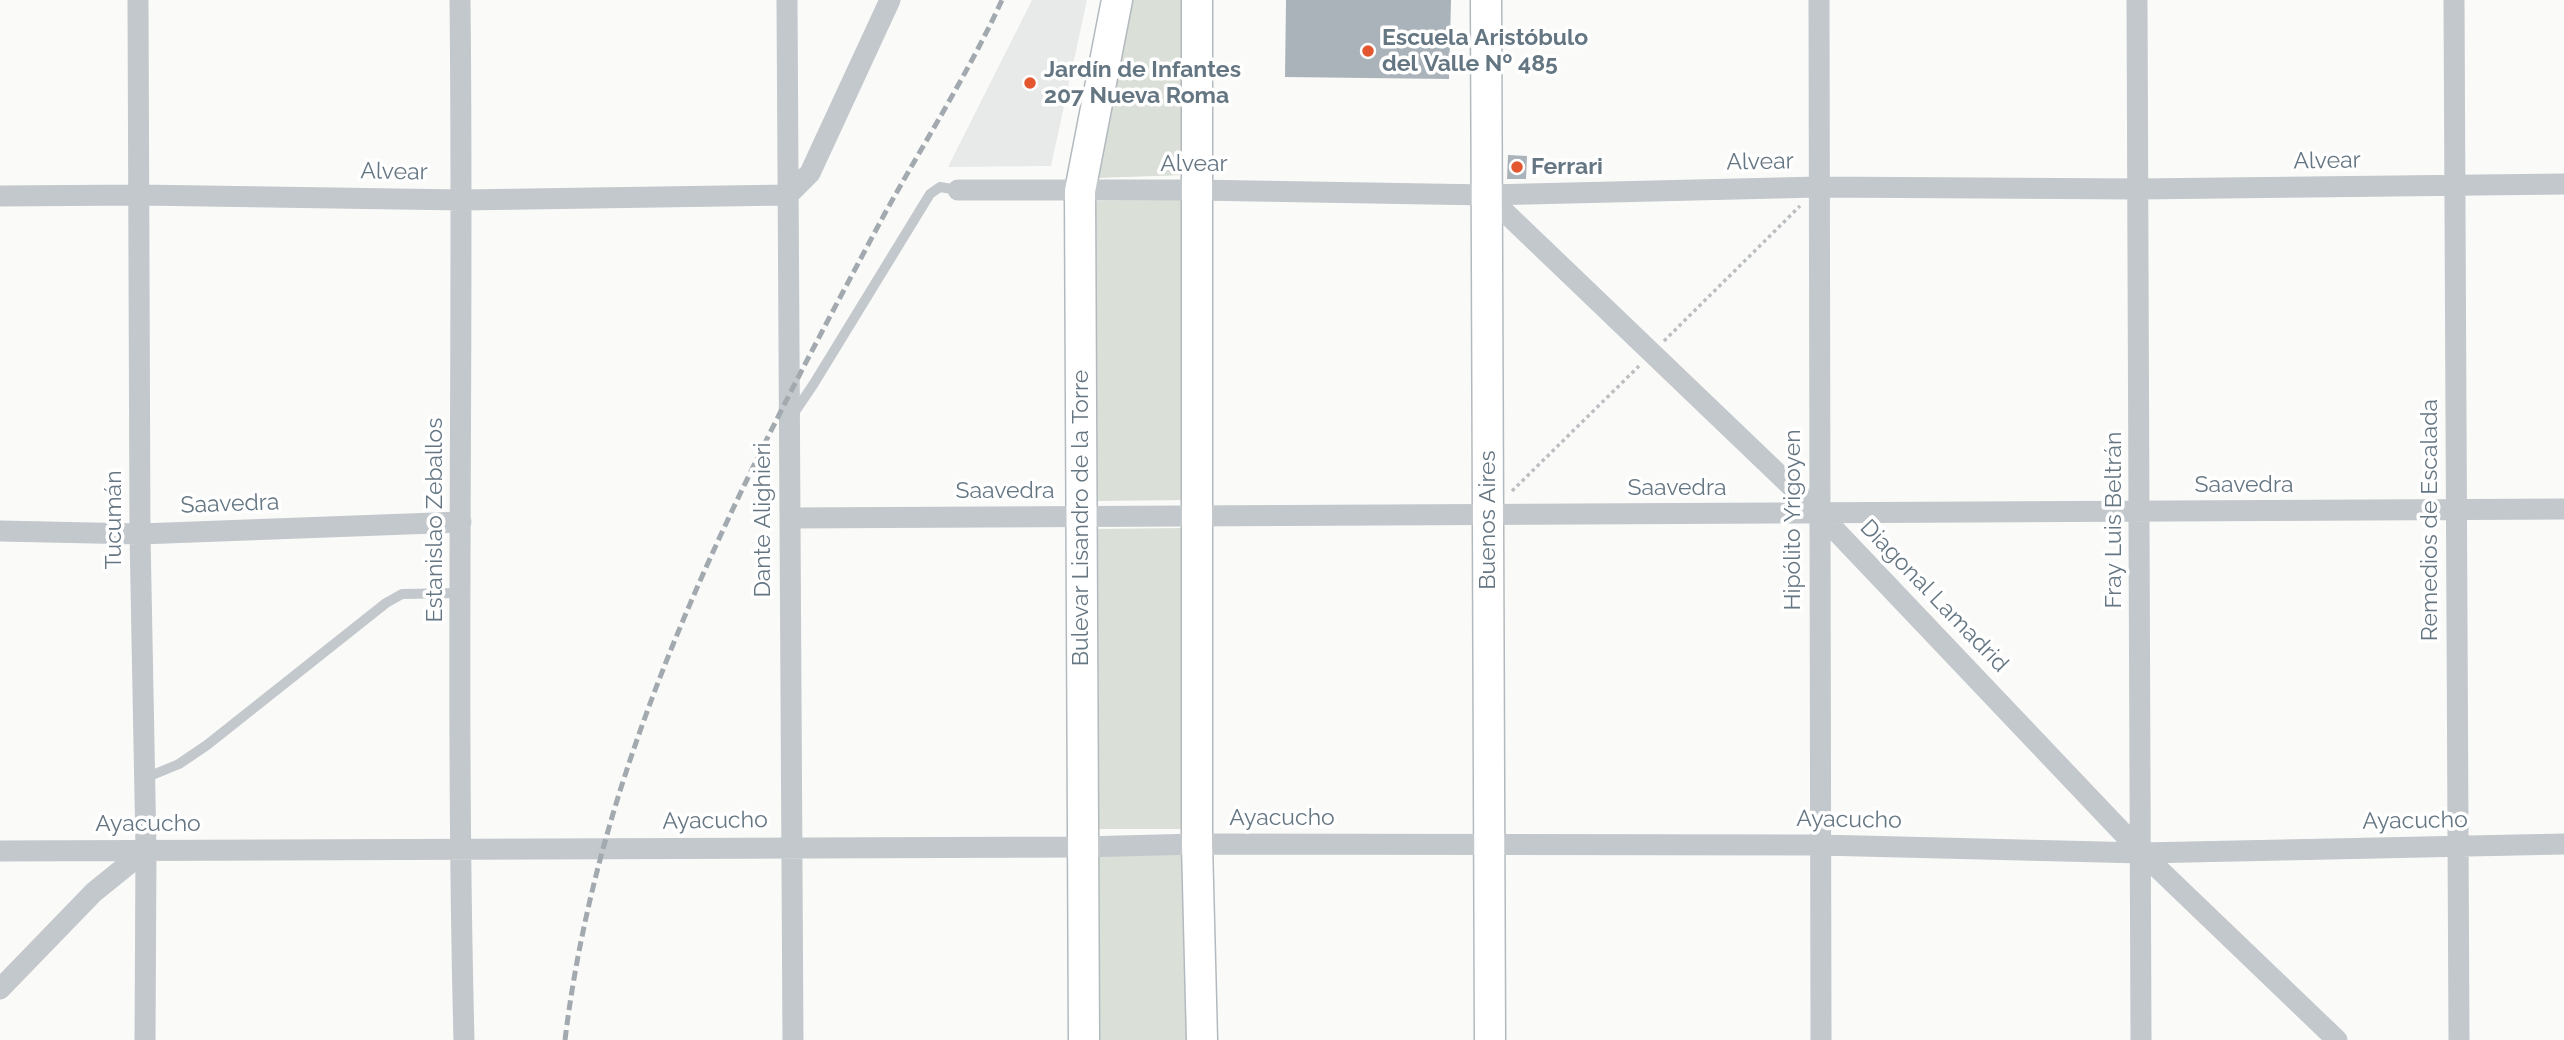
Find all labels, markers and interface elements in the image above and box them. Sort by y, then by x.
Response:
place label: Escuela Aristóbulo del Valle Nº 485 [1382,24,1588,78]
marker: Escuela Aristóbulo del Valle Nº 485 [1360,43,1376,59]
place label: Jardín de Infantes 207 Nueva Roma [1044,56,1241,110]
marker: Jardín de Infantes 207 Nueva Roma [1022,75,1038,91]
street label: Alvear [2293,147,2361,175]
street label: Alvear [1726,148,1794,176]
street label: Alvear [1160,150,1228,178]
place label: Ferrari [1531,153,1603,181]
street label: Alvear [360,158,428,186]
marker: Ferrari [1509,159,1525,175]
street label: Bulevar Lisandro de la Torre [1067,370,1095,666]
street label: Remedios de Escalada [2416,399,2444,641]
street label: Estanislao Zeballos [421,418,449,622]
street label: Hipólito Yrigoyen [1779,429,1807,611]
street label: Fray Luis Beltrán [2100,432,2128,608]
street label: Dante Alighieri [749,442,777,598]
street label: Buenos Aires [1474,450,1502,590]
street label: Tucumán [100,470,128,570]
street label: Saavedra [2195,471,2293,499]
street label: Saavedra [1628,474,1726,502]
street label: Saavedra [956,477,1054,505]
street label: Saavedra [180,488,280,520]
street label: Diagonal Lamadrid [1854,514,2014,678]
street label: Ayacucho [1229,804,1335,832]
street label: Ayacucho [1796,805,1902,835]
street label: Ayacucho [662,806,768,836]
street label: Ayacucho [2362,806,2468,836]
street label: Ayacucho [95,810,201,838]

